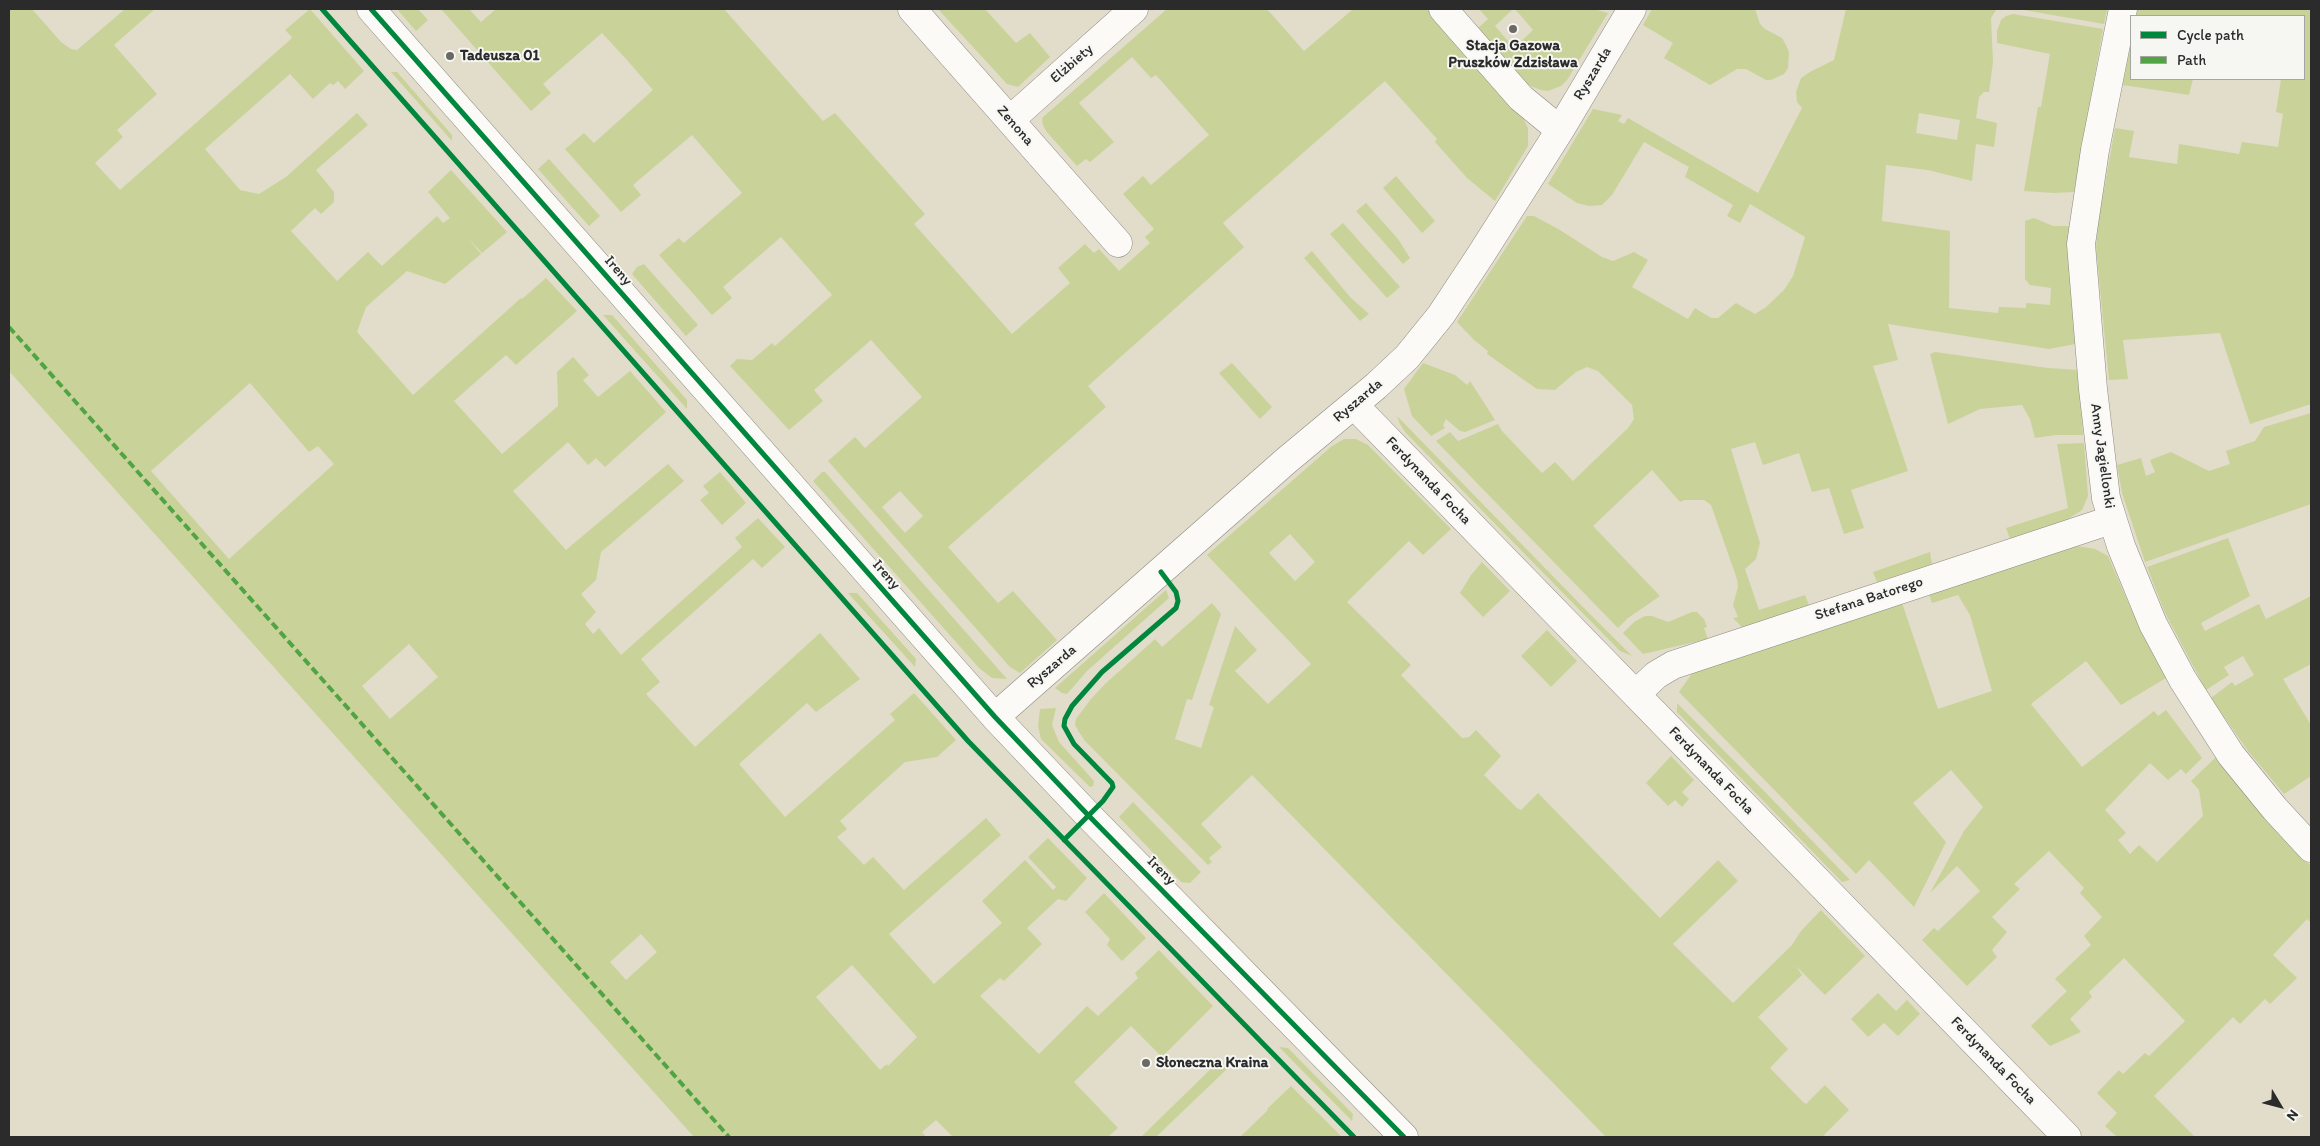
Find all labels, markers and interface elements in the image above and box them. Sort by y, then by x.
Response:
legend [2130,15,2305,80]
marker: Stacja Gazowa Pruszków Zdzisława [1507,23,1519,35]
text: Cycle path [2177,26,2244,44]
place label: Stacja Gazowa Pruszków Zdzisława [1448,37,1578,72]
street label: Elżbiety [1047,41,1097,87]
street label: Ryszarda [1570,44,1616,104]
place label: Tadeusza 01 [460,47,540,65]
marker: Tadeusza 01 [444,50,456,62]
text: Path [2177,51,2206,69]
street label: Zenona [993,102,1037,150]
street label: Ireny [600,252,636,290]
street label: Ryszarda [1330,375,1386,427]
street label: Anny Jagiellonki [2086,402,2118,510]
street label: Ferdynanda Focha [1381,433,1475,529]
street label: Ireny [868,556,904,594]
street label: Stefana Batorego [1813,573,1925,625]
street label: Ryszarda [1024,641,1080,693]
street label: Ferdynanda Focha [1664,723,1758,819]
street label: Ireny [1143,853,1179,889]
street label: Ferdynanda Focha [1946,1013,2040,1109]
place label: Słoneczna Kraina [1156,1054,1268,1072]
marker: Słoneczna Kraina [1140,1057,1152,1069]
north arrow [2255,1081,2305,1131]
text: N [2283,1106,2302,1124]

